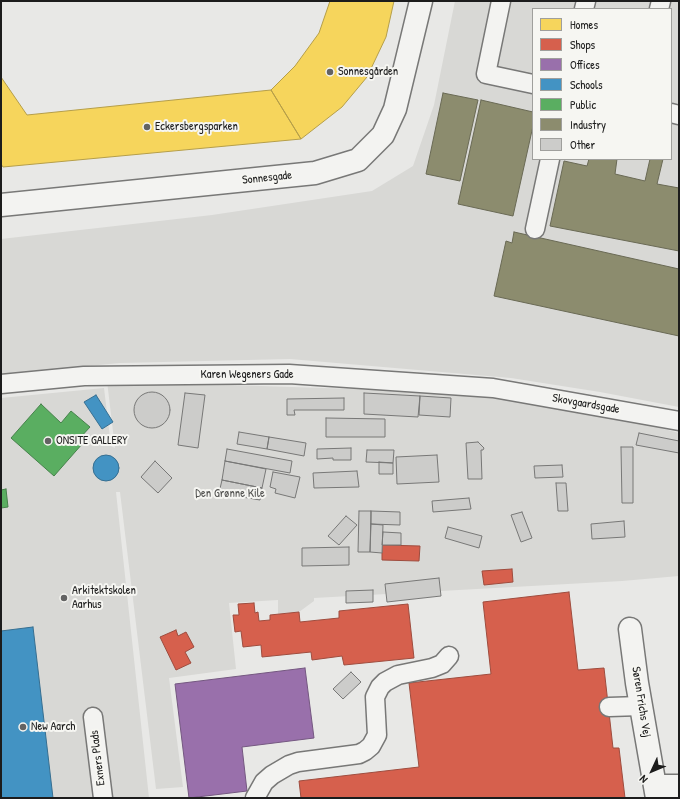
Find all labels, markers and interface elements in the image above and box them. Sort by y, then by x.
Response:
legend [532,8,672,160]
text: Homes [570,16,598,33]
text: Shops [570,36,595,53]
text: Offices [570,56,600,73]
place label: Sonnesgården [338,65,398,79]
marker: Sonnesgården [325,67,335,77]
text: Schools [570,76,603,93]
text: Public [570,96,596,113]
text: Industry [570,116,606,133]
place label: Eckersbergsparken [155,120,238,134]
marker: Eckersbergsparken [142,122,152,132]
text: Other [570,136,595,153]
street label: Sonnesgade [241,168,293,188]
street label: Karen Wegeners Gade [201,368,293,382]
street label: Skovgaardsgade [551,391,621,417]
place label: ONSITE GALLERY [56,434,128,448]
marker: ONSITE GALLERY [43,436,53,446]
park label: Den Grønne Kile [195,487,265,501]
place label: Arkitektskolen Aarhus [72,584,136,612]
marker: Arkitektskolen Aarhus [59,593,69,603]
street label: Søren Frichs Vej [628,666,654,738]
place label: New Aarch [31,720,75,734]
marker: New Aarch [18,722,28,732]
street label: Exners Plads [87,729,109,787]
north arrow [632,751,672,791]
text: N [636,772,650,786]

